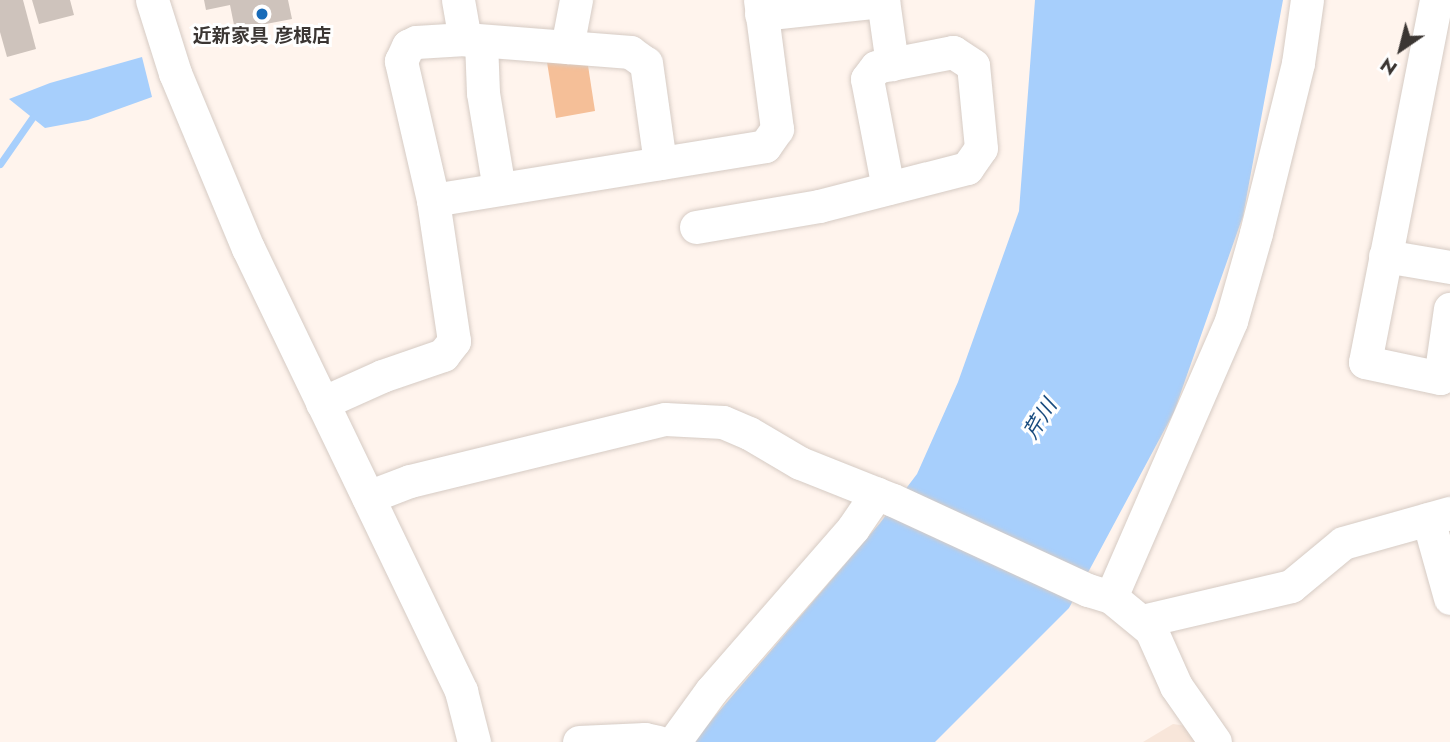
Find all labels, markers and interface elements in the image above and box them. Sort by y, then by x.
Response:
marker: 近新家具 彦根店 [254,6,270,22]
north arrow [1366,14,1436,84]
place label: 近新家具 彦根店 [193,25,331,47]
text: N [1375,51,1403,82]
water label: 芹川 [1018,395,1062,443]

